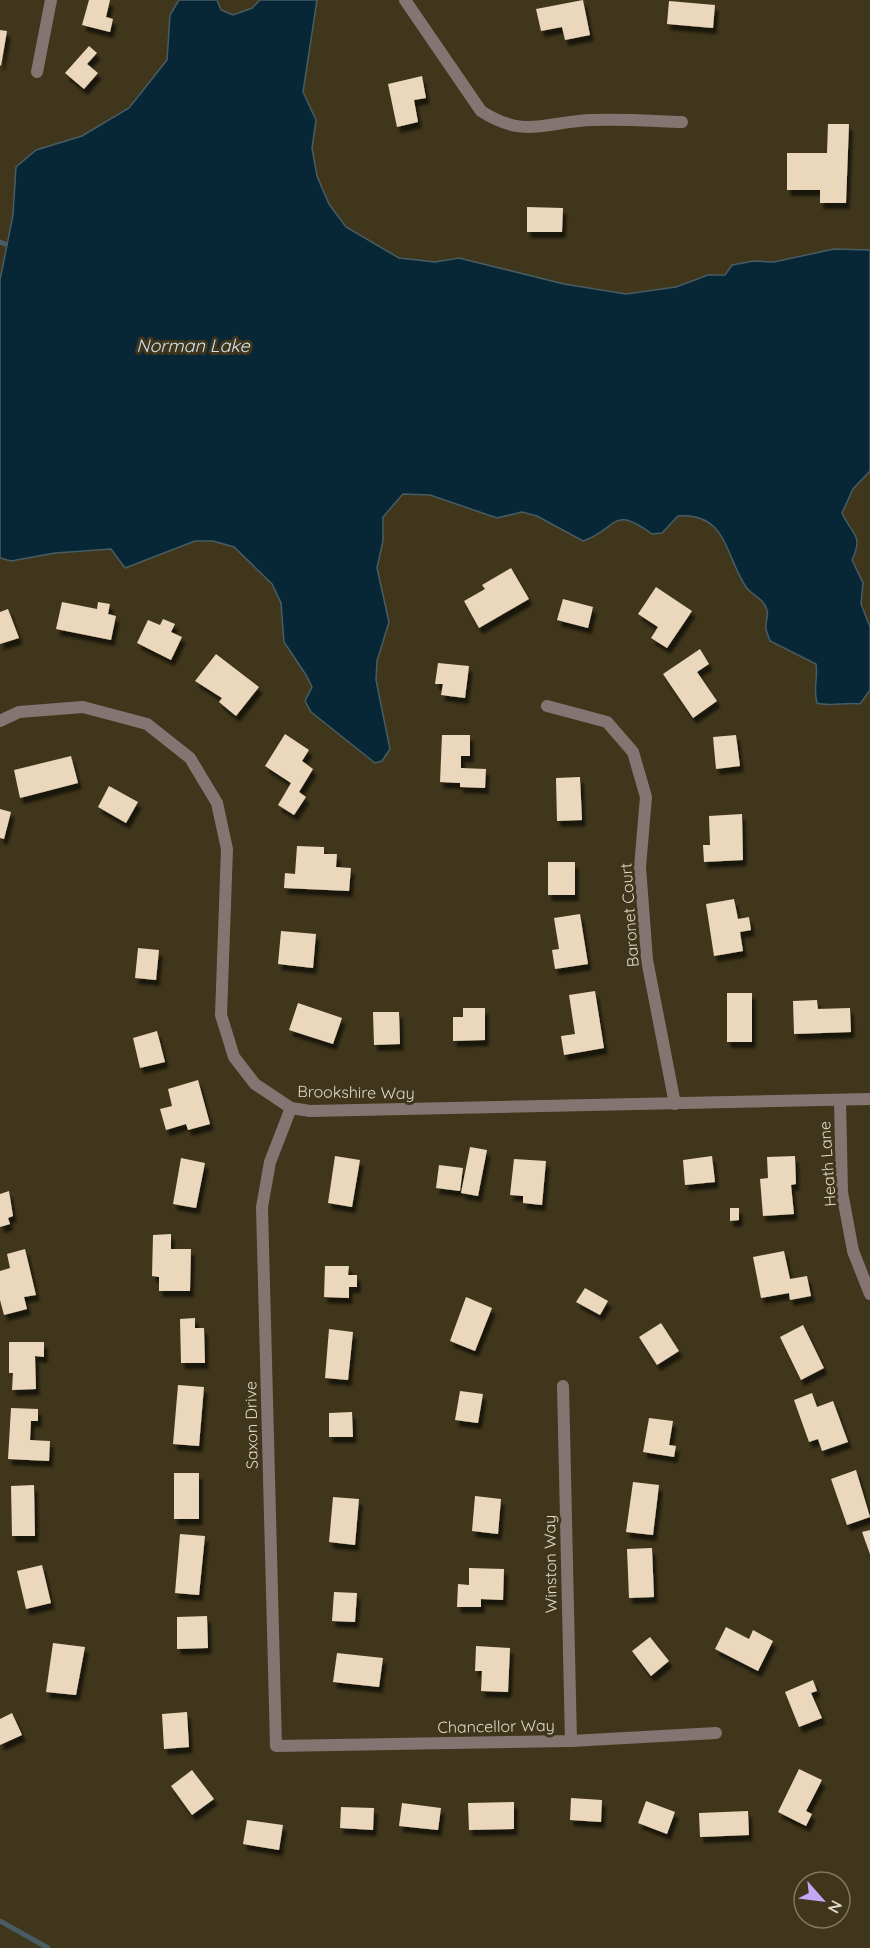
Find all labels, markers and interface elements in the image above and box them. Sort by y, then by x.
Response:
water label: Norman Lake [136,334,251,357]
street label: Baronet Court [615,862,643,968]
street label: Brookshire Way [297,1081,415,1103]
street label: Heath Lane [814,1121,840,1207]
street label: Saxon Drive [240,1381,262,1469]
street label: Winston Way [539,1515,561,1613]
street label: Chancellor Way [437,1715,555,1737]
north arrow [792,1870,852,1930]
text: N [824,1897,847,1917]

